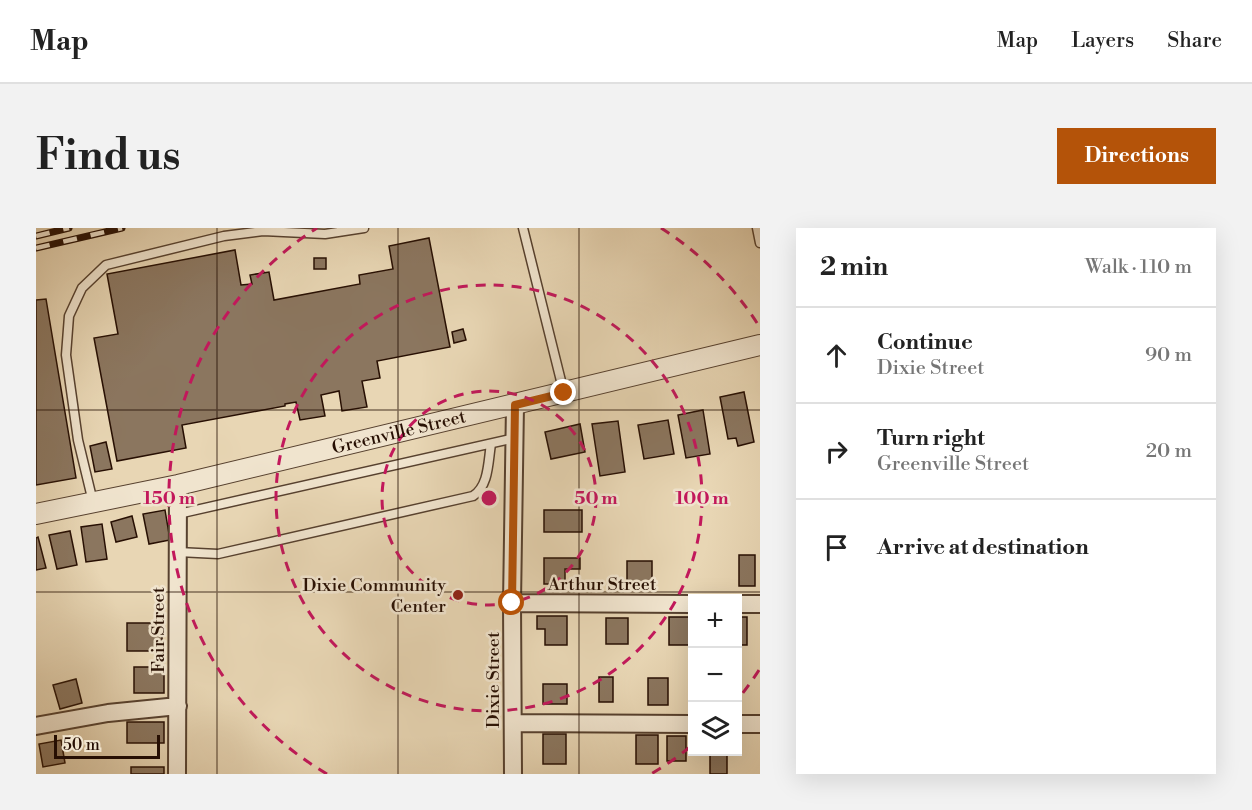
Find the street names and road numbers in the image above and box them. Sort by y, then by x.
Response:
street label: Greenville Street [330,405,469,460]
street label: Arthur Street [547,573,657,596]
street label: Fair Street [147,586,170,673]
street label: Dixie Street [482,631,505,728]

